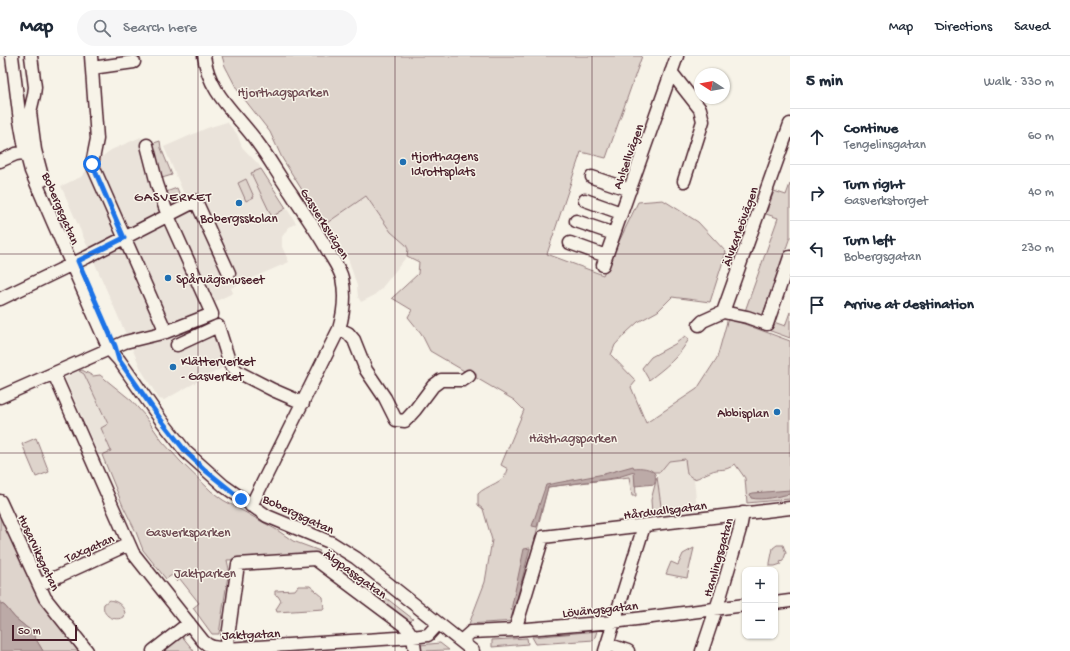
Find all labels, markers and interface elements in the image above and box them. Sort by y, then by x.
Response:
search box [77,10,357,46]
text: Map [20,16,53,39]
icon: search [91,17,113,39]
text: Search here [123,19,197,37]
text: Map [889,19,913,36]
text: Directions [935,19,992,36]
text: Saved [1014,19,1050,36]
north arrow [694,68,730,104]
text: 5 min [806,72,843,92]
text: Walk · 330 m [984,75,1054,90]
park label: Hjorthagsparken [237,86,329,101]
text: Continue [844,120,898,138]
street label: Ahlsellvägen [611,122,648,191]
icon: ahead [806,126,828,148]
text: 60 m [1028,129,1054,144]
text: Tengelinsgatan [844,138,926,153]
place label: Hjorthagens Idrottsplats [411,150,479,180]
route start [83,155,101,173]
marker: Hjorthagens Idrottsplats [398,157,408,167]
street label: Bobergsgatan [37,170,82,248]
text: Turn right [844,176,904,194]
icon: right [806,182,828,204]
street label: Älvkarleövägen [719,184,763,269]
text: 40 m [1028,185,1054,200]
street label: Gasverksvägen [296,186,352,263]
district label: GASVERKET [134,190,212,207]
text: Gasverkstorget [844,194,928,209]
marker: Bobergsskolan [234,198,244,208]
place label: Bobergsskolan [199,212,278,227]
text: Turn left [844,232,895,250]
icon: left [806,238,828,260]
text: 230 m [1021,241,1054,256]
text: Bobergsgatan [844,250,921,265]
marker: Spårvägsmuseet [163,273,173,283]
place label: Spårvägsmuseet [176,273,266,288]
icon: arrive [806,294,828,316]
text: Arrive at destination [844,296,974,314]
place label: Klätterverket - Gasverket [181,355,257,385]
marker: Klätterverket - Gasverket [168,362,178,372]
place label: Abbisplan [717,407,770,422]
marker: Abbisplan [772,407,782,417]
park label: Hästhagsparken [529,432,618,447]
route end [232,490,250,508]
street label: Bobergsgatan [259,492,337,539]
street label: Hårdvallsgatan [623,499,709,524]
street label: Husarviksgatan [13,512,62,594]
street label: Hamlingsgatan [701,516,738,599]
park label: Gasverksparken [146,526,231,541]
street label: Taxgatan [62,531,118,567]
street label: Älgpassgatan [320,546,390,603]
park label: Jaktparken [174,567,237,582]
map controls [742,567,778,639]
button: + [742,567,778,603]
street label: Lövängsgatan [562,599,640,622]
button: − [742,603,778,639]
scale bar [12,623,77,642]
text: 50 m [18,626,40,638]
street label: Jaktgatan [222,627,281,644]

